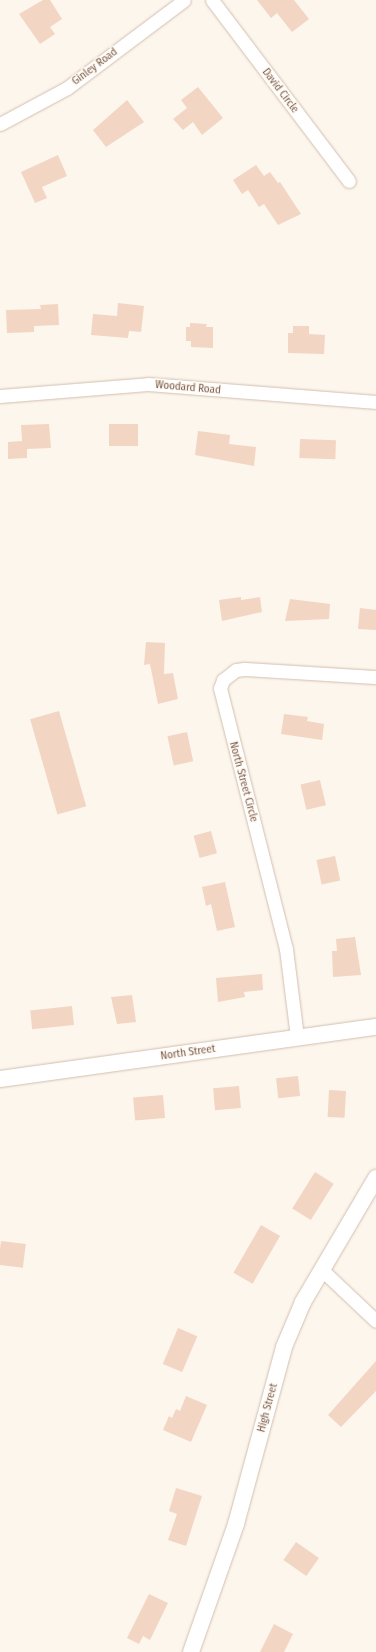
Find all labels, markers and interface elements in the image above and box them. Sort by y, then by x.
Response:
street label: Ginley Road [70,46,120,88]
street label: David Circle [259,66,301,116]
street label: Woodard Road [155,379,221,397]
street label: North Street Circle [226,740,260,824]
street label: North Street [160,1043,216,1063]
street label: High Street [255,1382,281,1434]

